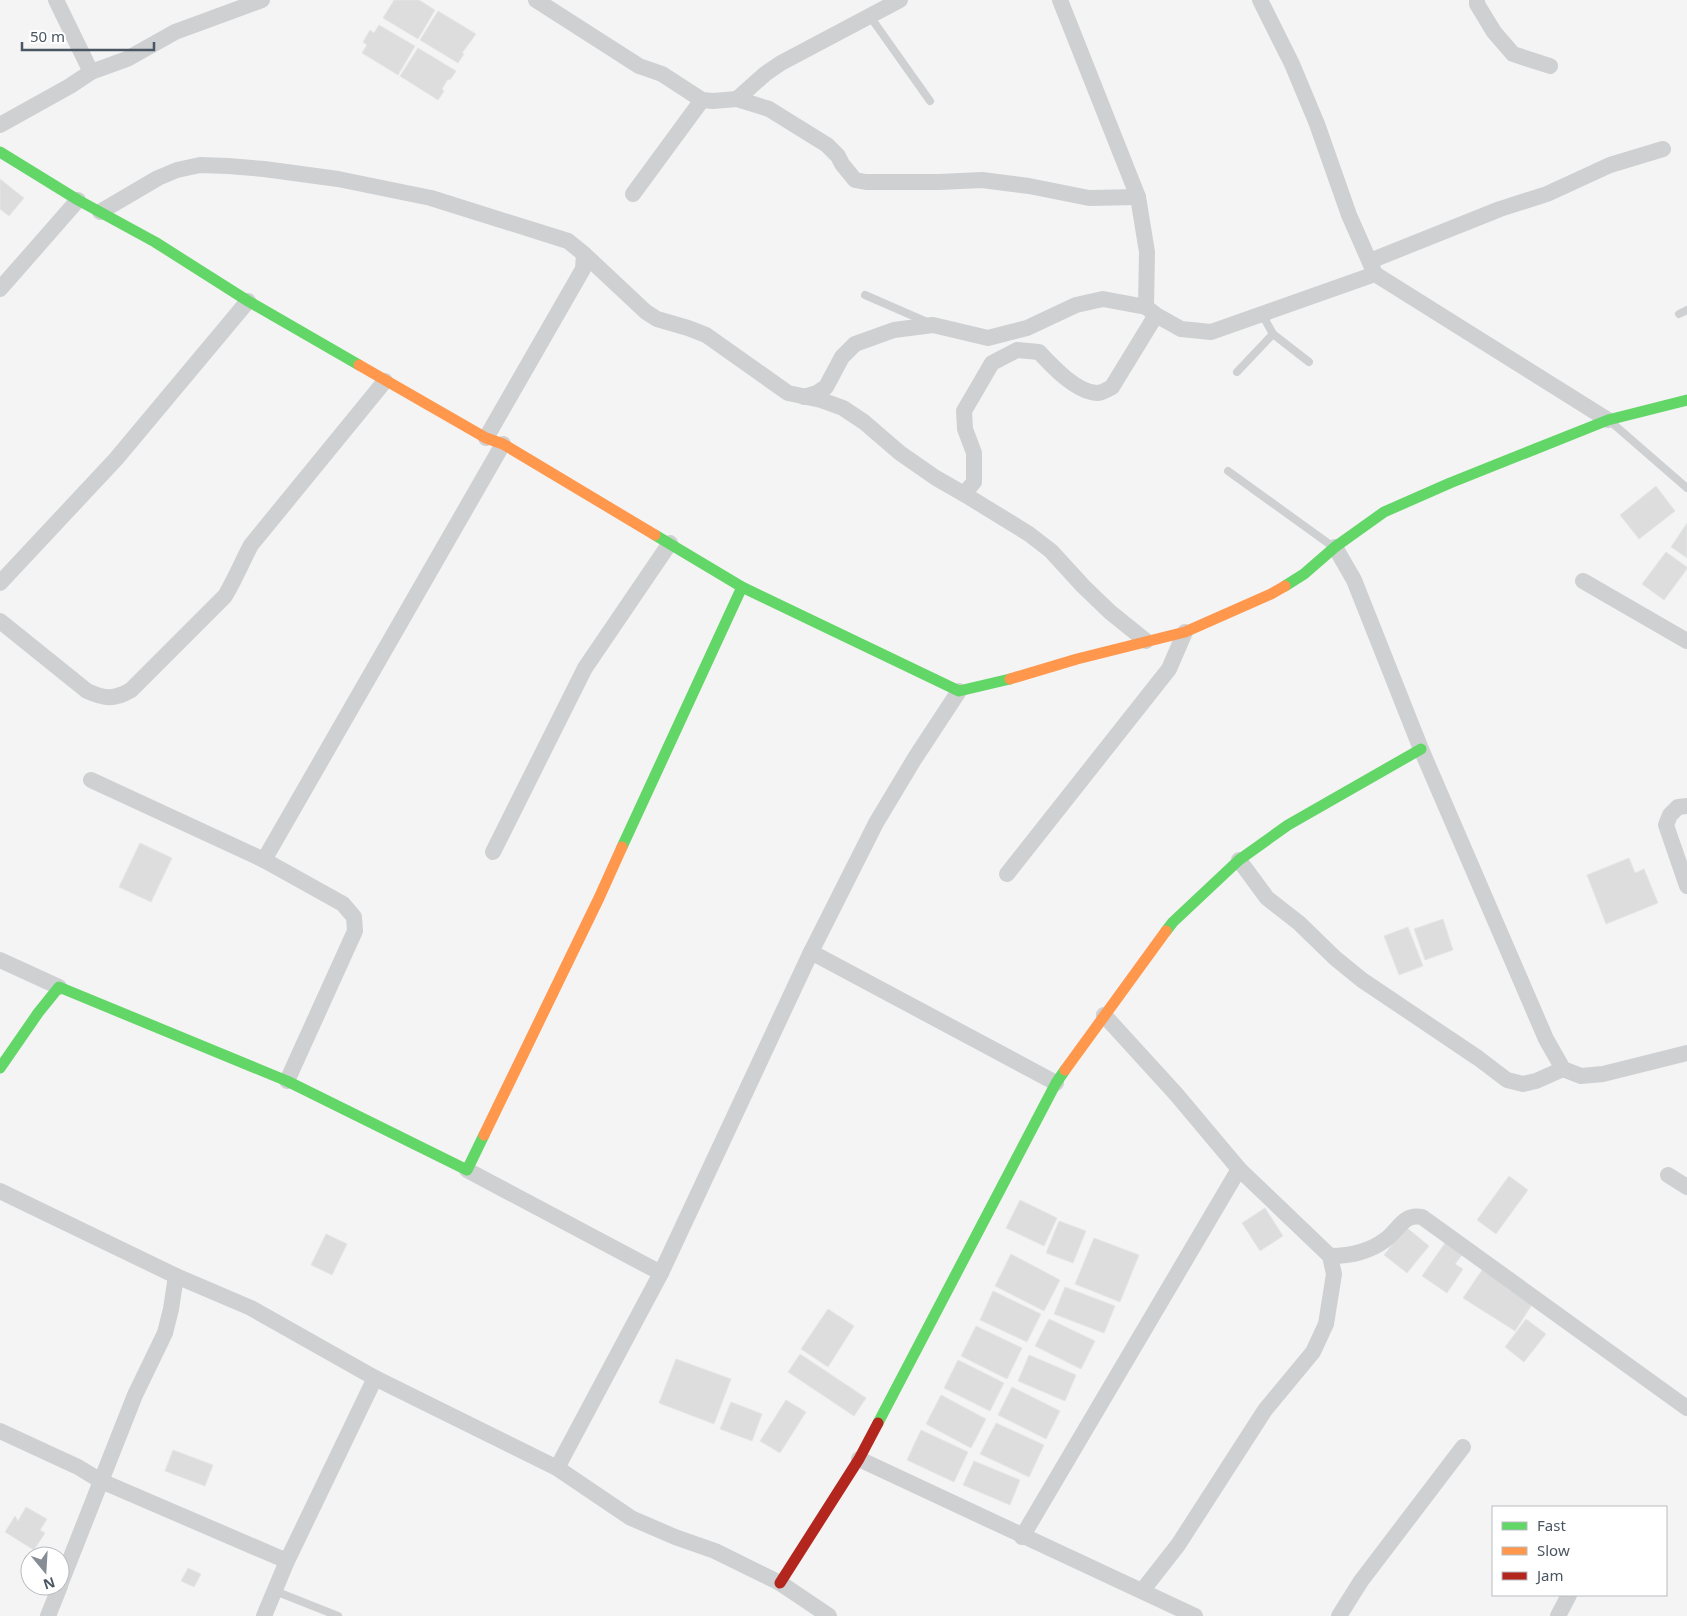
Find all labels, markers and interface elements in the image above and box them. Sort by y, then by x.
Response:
scale bar [22,20,155,52]
text: 50 m [30,26,65,46]
legend [1492,1506,1667,1596]
text: Fast [1537,1515,1566,1535]
text: Slow [1537,1540,1570,1560]
north arrow [20,1546,70,1596]
text: Jam [1535,1565,1564,1585]
text: N [41,1573,58,1595]

